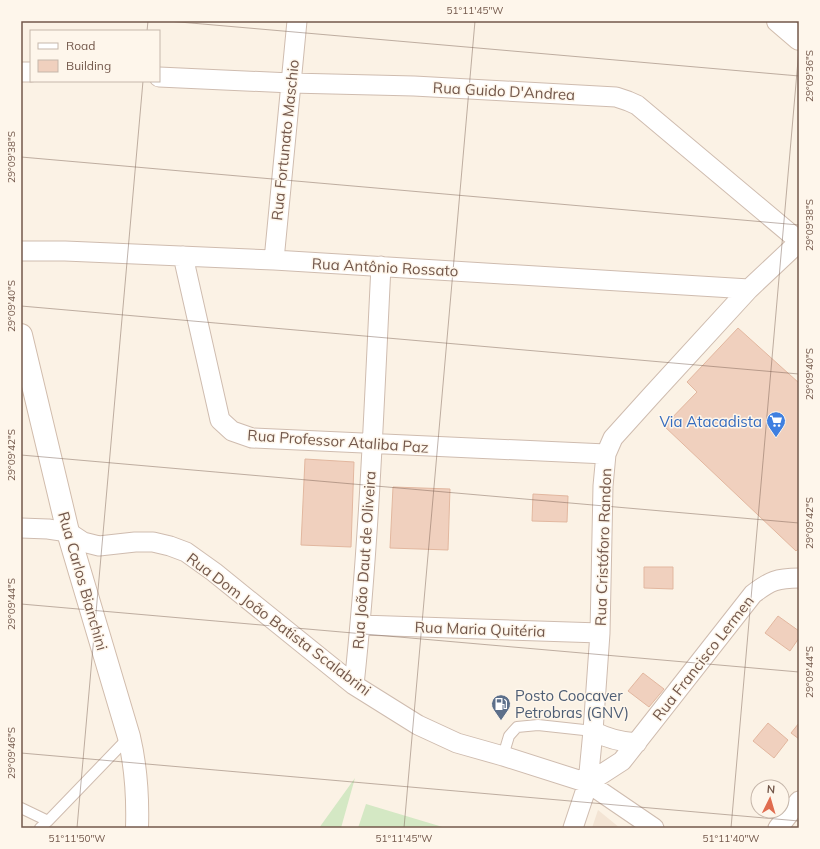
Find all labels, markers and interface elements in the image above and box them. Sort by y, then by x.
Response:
text: 51°11'45"W [447,4,503,17]
legend [30,30,160,82]
text: Road [66,38,95,53]
text: 29°09'36"S [803,50,816,102]
text: Building [66,58,111,73]
street label: Rua Fortunato Maschio [267,59,303,221]
street label: Rua Guido D'Andrea [432,78,576,104]
text: 29°09'38"S [5,131,18,183]
text: 29°09'38"S [803,199,816,251]
street label: Rua Antônio Rossato [311,254,459,280]
text: 29°09'40"S [5,280,18,332]
text: 29°09'40"S [803,348,816,400]
supermarket icon: Via Atacadista [765,410,787,438]
place label: Via Atacadista [659,412,762,431]
street label: Rua Professor Ataliba Paz [247,425,429,457]
text: 29°09'42"S [5,429,18,481]
street label: Rua Cristóforo Randon [591,468,615,626]
street label: Rua João Daut de Oliveira [348,470,380,650]
text: 29°09'42"S [803,497,816,549]
street label: Rua Carlos Bianchini [54,509,112,653]
street label: Rua Dom João Batista Scalabrini [183,548,375,700]
text: 29°09'44"S [5,578,18,630]
street label: Rua Francisco Lermen [648,592,758,724]
street label: Rua Maria Quitéria [414,617,546,641]
text: 29°09'44"S [803,646,816,698]
place label: Posto Coocaver Petrobras (GNV) [515,686,629,722]
fuel station icon: Posto Coocaver Petrobras (GNV) [490,693,512,721]
text: 29°09'46"S [5,727,18,779]
north arrow [750,779,790,819]
text: N [766,782,776,796]
text: 51°11'50"W [49,832,105,845]
text: 51°11'45"W [376,832,432,845]
text: 51°11'40"W [703,832,759,845]

